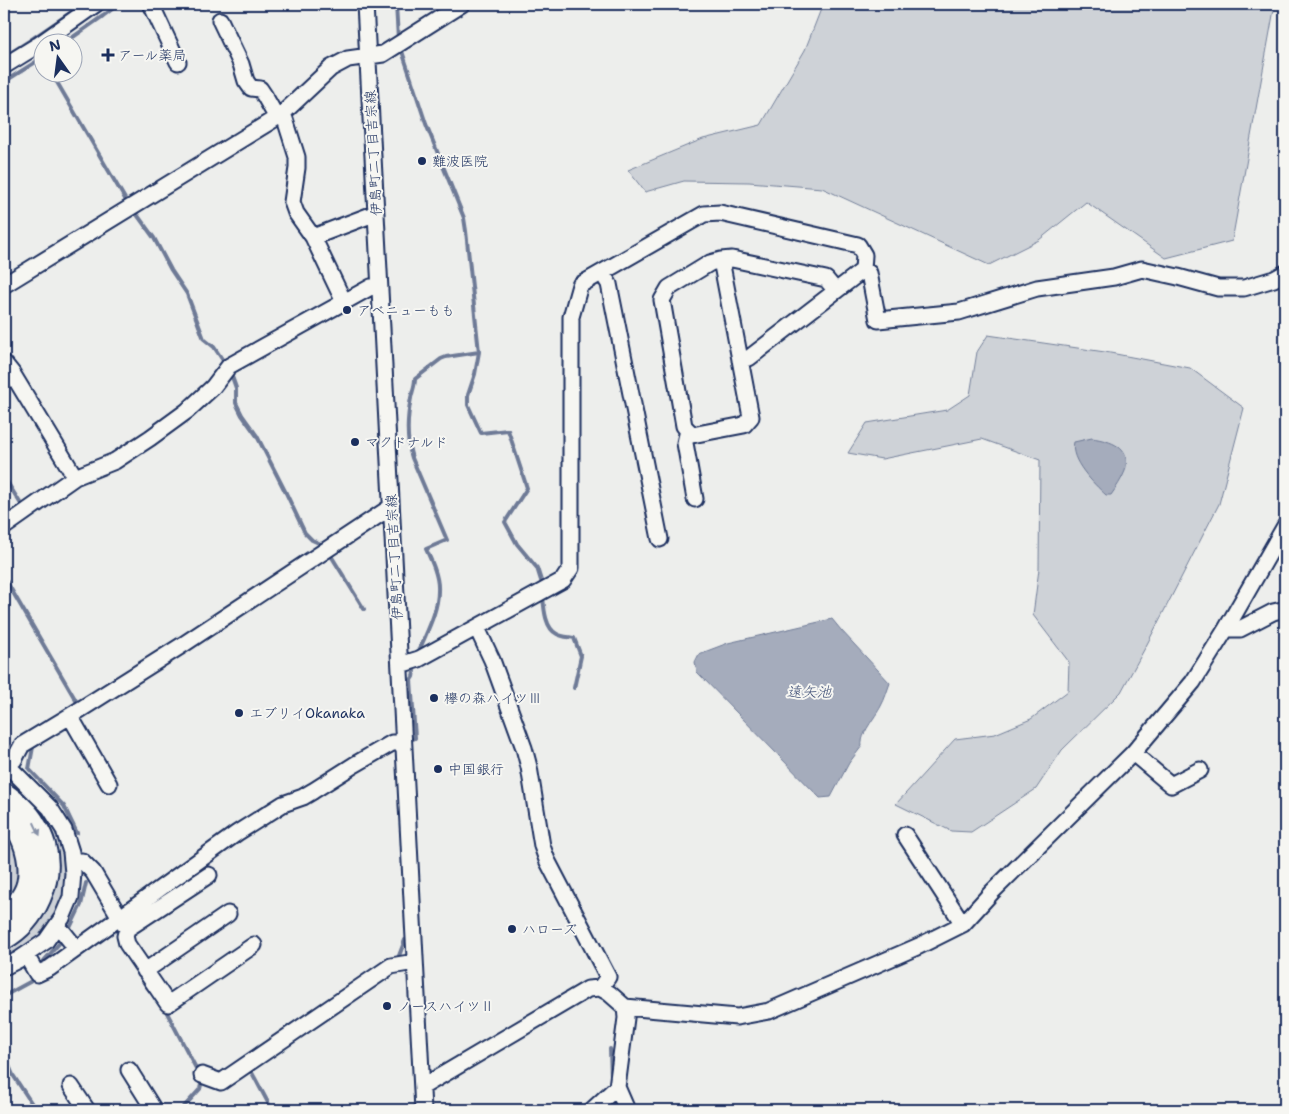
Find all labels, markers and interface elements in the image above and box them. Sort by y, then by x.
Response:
north arrow [32,32,82,82]
text: N [47,35,62,55]
place label: アール薬局 [118,46,187,64]
marker: アール薬局 [102,49,114,61]
street label: 伊島町二丁目吉宗線 [361,90,385,216]
place label: 難波医院 [432,152,488,170]
marker: 難波医院 [416,155,428,167]
place label: アベニューもも [357,301,455,319]
marker: アベニューもも [341,304,353,316]
place label: マクドナルド [365,433,448,451]
marker: マクドナルド [349,436,361,448]
street label: 伊島町二丁目吉宗線 [382,494,406,620]
water label: 遠矢池 [786,682,832,702]
place label: 欅の森ハイツⅢ [444,689,542,707]
marker: 欅の森ハイツⅢ [428,692,440,704]
place label: エブリイOkanaka [249,704,365,722]
marker: エブリイOkanaka [233,707,245,719]
place label: 中国銀行 [448,760,504,778]
marker: 中国銀行 [432,763,444,775]
one-way arrow [33,822,41,836]
place label: ハローズ [522,920,577,938]
marker: ハローズ [506,923,518,935]
place label: ノースハイツⅡ [397,997,494,1015]
marker: ノースハイツⅡ [381,1000,393,1012]

